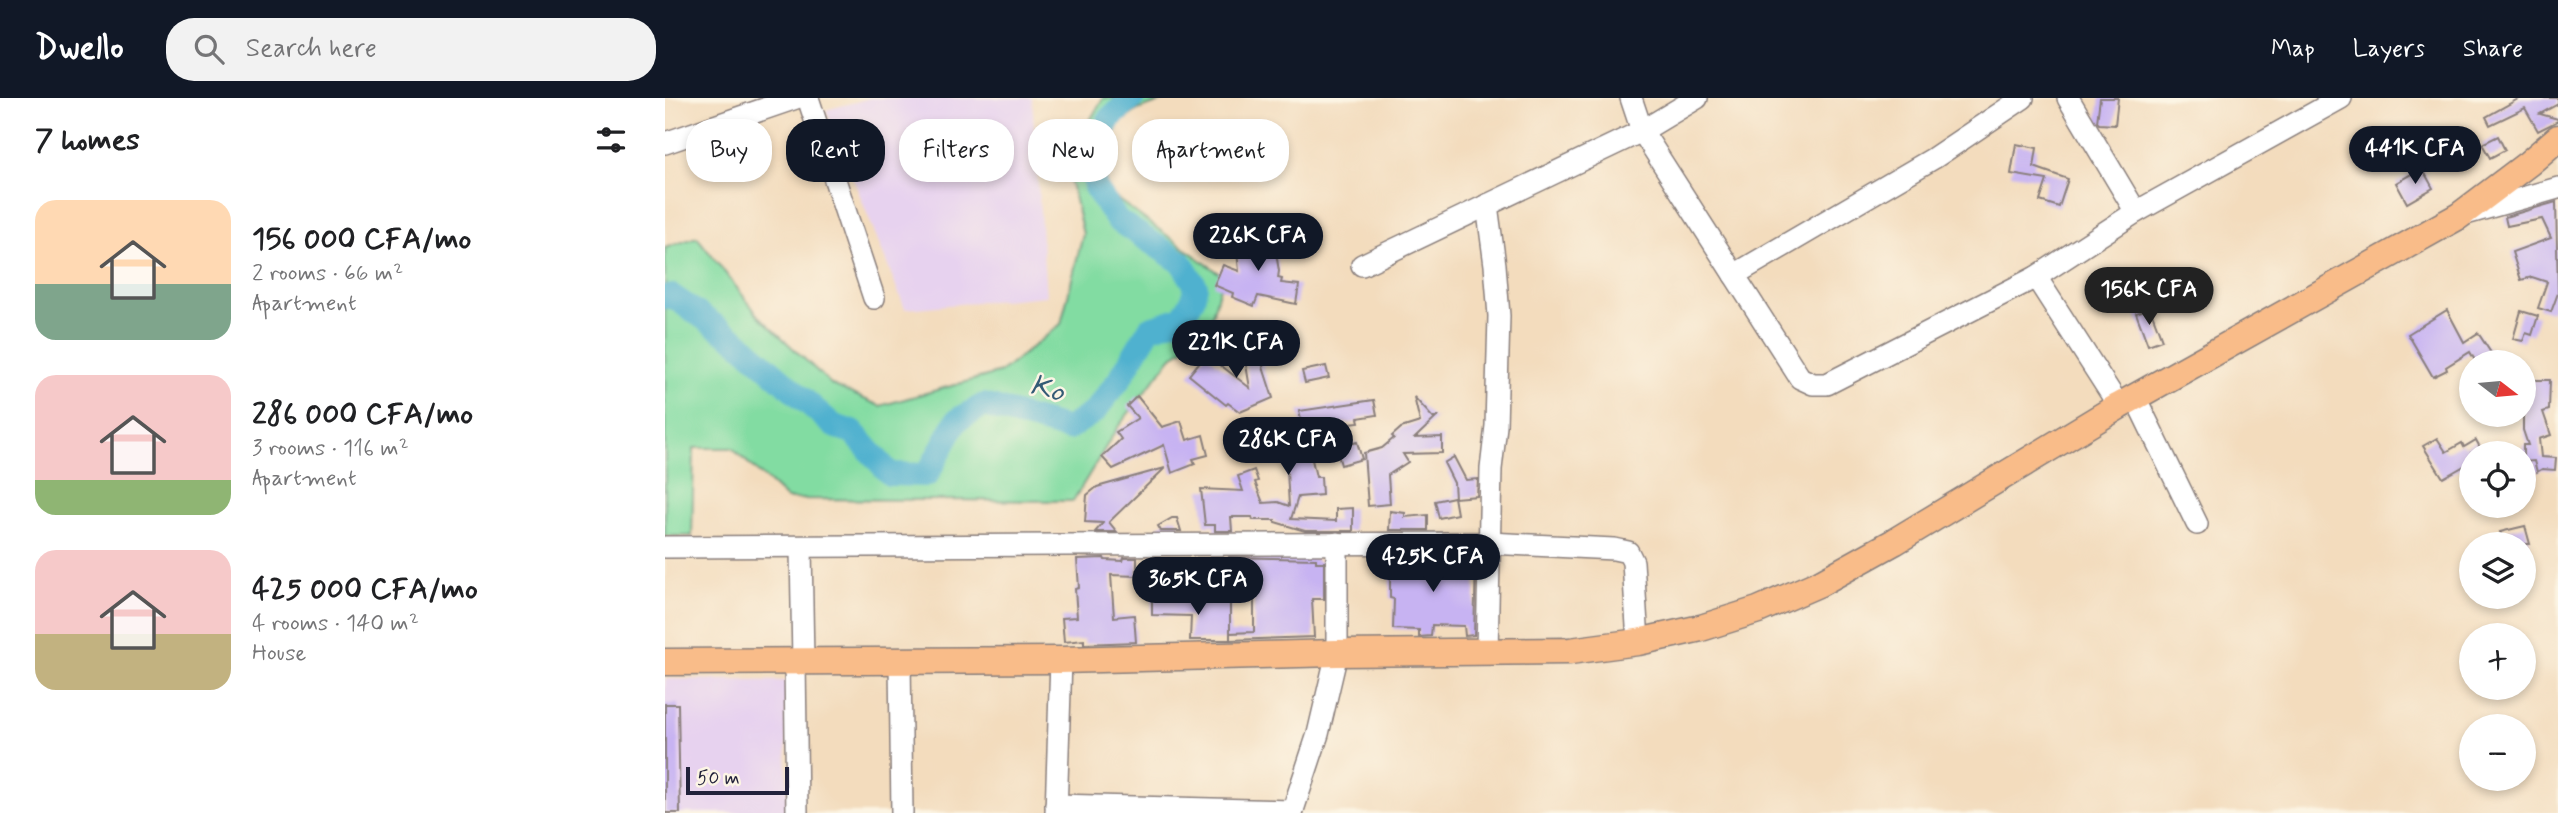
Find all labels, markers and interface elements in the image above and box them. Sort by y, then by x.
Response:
search box [166,18,656,81]
text: Dwello [35,27,124,71]
icon: search [190,30,228,68]
text: Search here [246,32,377,66]
text: Map [2271,34,2315,65]
text: Layers [2353,34,2425,65]
text: Share [2463,34,2523,65]
chip: Buy [686,119,772,182]
chip: Rent [786,119,885,182]
chip: Filters [899,119,1014,182]
chip: New [1028,119,1118,182]
chip: Apartment [1132,119,1289,182]
text: 7 homes [35,121,140,160]
icon: filters [592,121,630,159]
pin: 441K CFA [2343,126,2487,186]
text: 441K CFA [2365,134,2465,164]
pin: 226K CFA [1186,214,1330,273]
text: 156 000 CFA/mo [252,220,471,259]
text: 226K CFA [1209,221,1307,251]
icon: home [91,228,175,312]
text: 2 rooms · 66 m² [252,259,403,289]
pin: 156K CFA [2077,268,2221,327]
text: 156K CFA [2101,275,2197,305]
text: Apartment [252,289,357,319]
pin: 221K CFA [1164,320,1308,380]
text: 221K CFA [1188,328,1284,358]
north arrow [2459,350,2536,427]
map controls [2459,350,2536,791]
water label: Ko [1026,366,1070,413]
text: 286 000 CFA/mo [252,395,473,434]
icon: home [91,403,175,487]
pin: 286K CFA [1216,418,1360,477]
text: 286K CFA [1239,425,1337,455]
text: 3 rooms · 116 m² [252,434,409,464]
button: locate [2459,441,2536,518]
text: Apartment [252,464,357,494]
button: layers [2459,532,2536,609]
pin: 425K CFA [1361,534,1505,594]
text: 425K CFA [1382,542,1484,572]
pin: 365K CFA [1126,558,1270,617]
text: 365K CFA [1148,565,1248,595]
text: 425 000 CFA/mo [252,570,478,609]
icon: home [91,578,175,662]
text: 4 rooms · 140 m² [252,609,419,639]
button: + [2459,623,2536,700]
text: House [252,639,306,669]
button: − [2459,714,2536,791]
scale bar [686,764,789,796]
text: 50 m [697,766,740,791]

